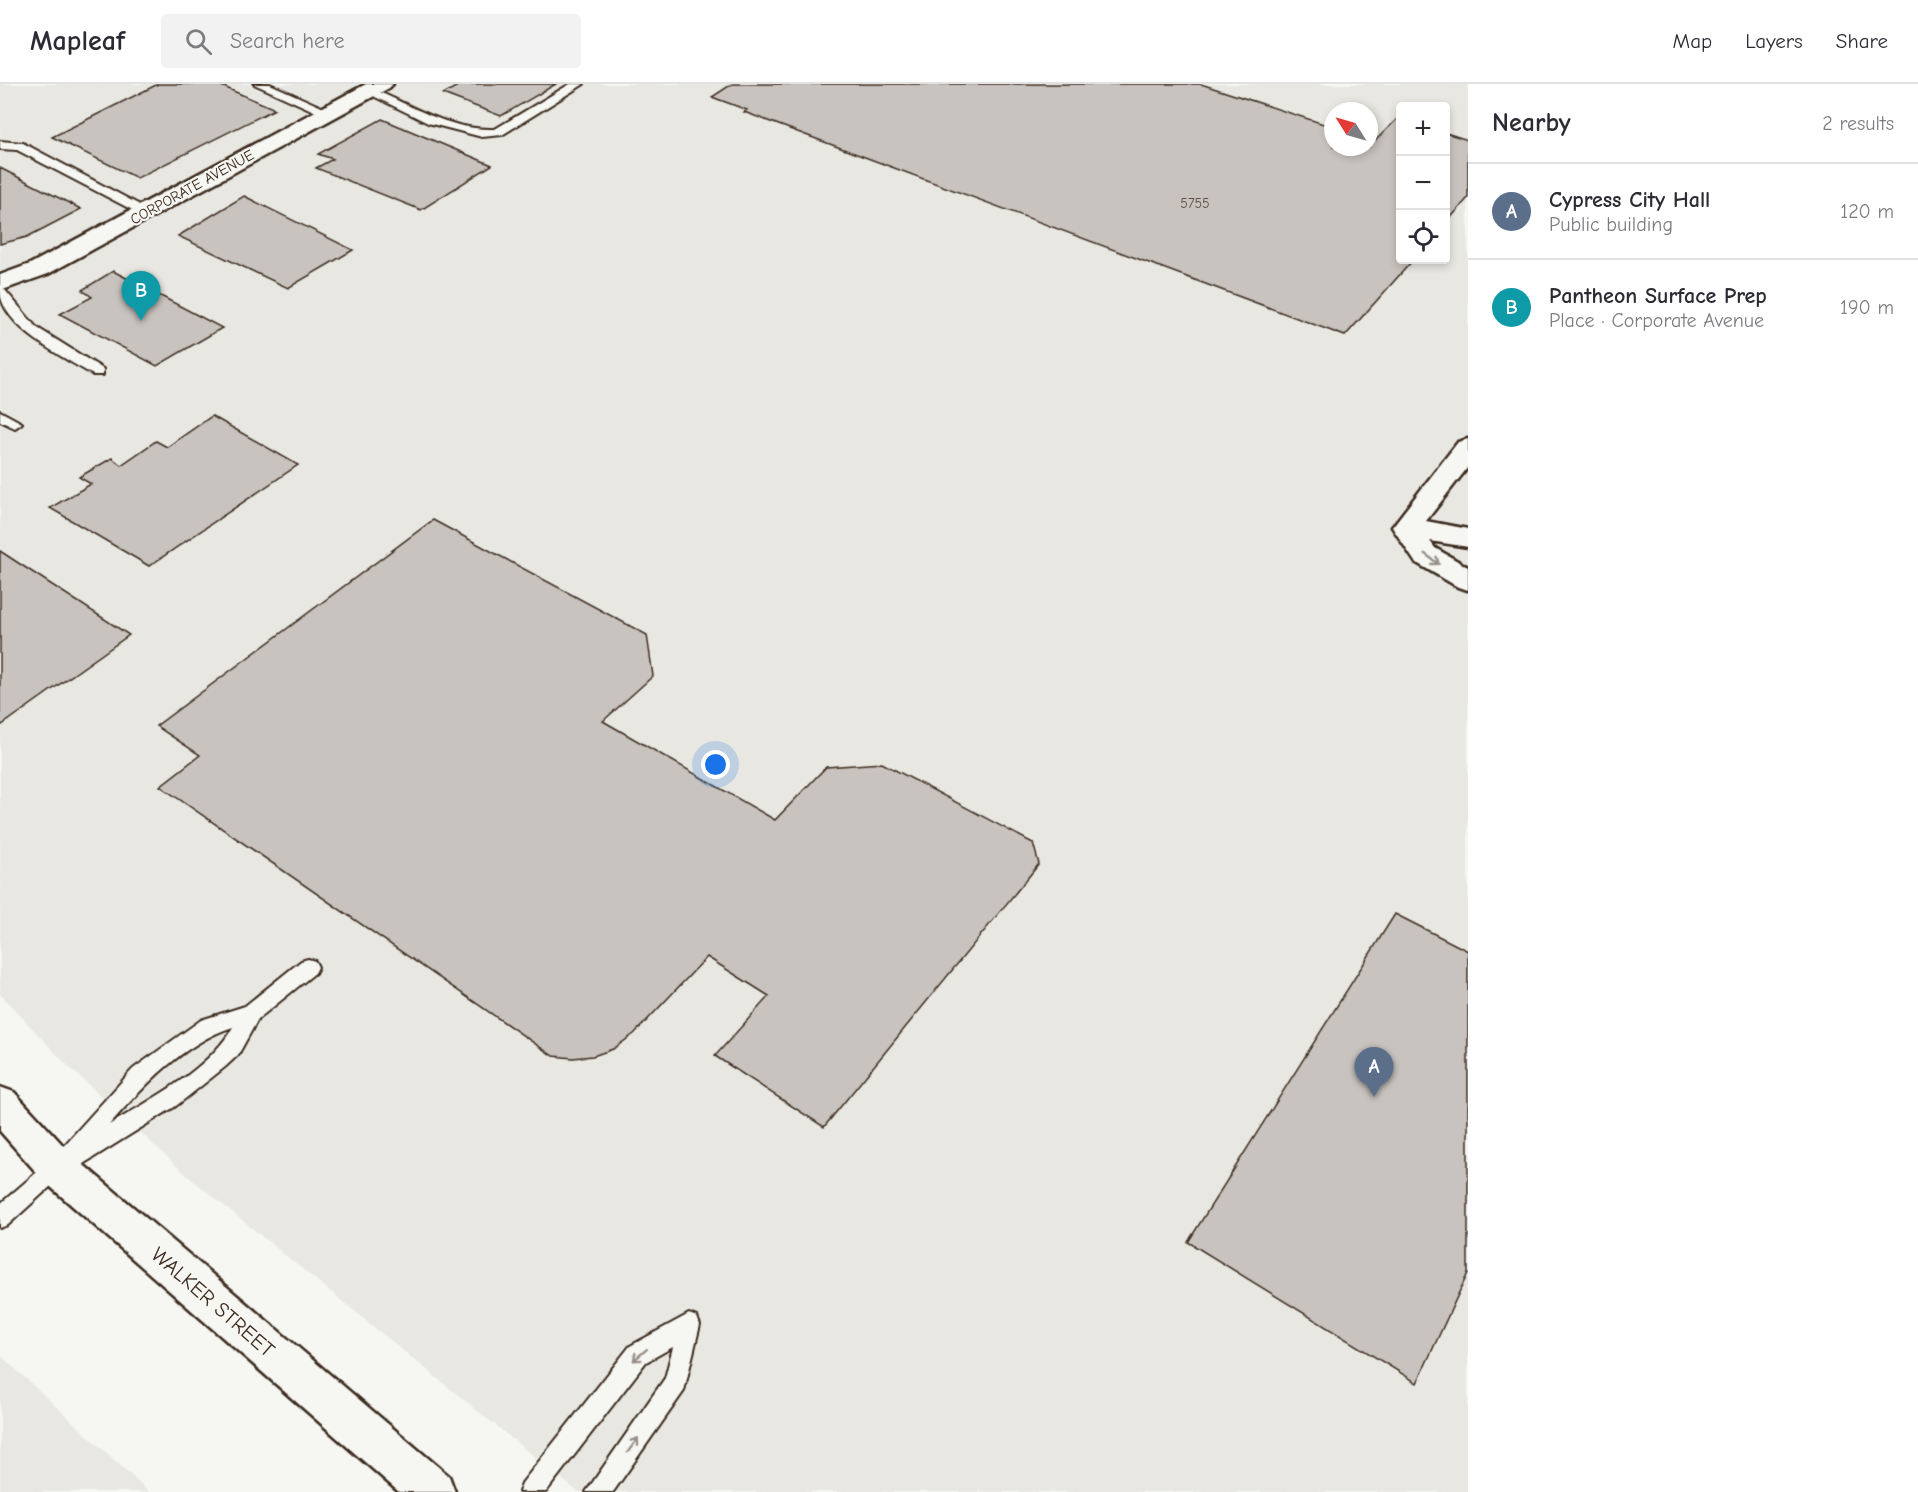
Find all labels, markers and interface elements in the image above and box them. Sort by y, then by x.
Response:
search box [161,14,581,68]
text: Mapleaf [30,25,125,57]
icon: search [182,25,215,58]
text: Search here [230,28,344,54]
text: Map [1673,29,1712,53]
text: Layers [1745,29,1803,53]
text: Share [1836,29,1888,53]
north arrow [1324,102,1378,156]
map controls [1396,102,1450,264]
button: + [1396,102,1450,156]
text: Nearby [1492,108,1571,138]
text: 2 results [1822,112,1894,135]
street label: CORPORATE AVENUE [127,146,257,228]
button: − [1396,156,1450,210]
text: Cypress City Hall [1549,187,1710,213]
house number: 5755 [1180,195,1210,212]
text: A [1506,200,1517,223]
text: 120 m [1840,200,1894,223]
button: locate [1396,210,1450,264]
text: Public building [1549,213,1673,236]
pin: B [122,272,160,321]
text: Pantheon Surface Prep [1549,283,1767,309]
text: B [1505,296,1518,319]
text: 190 m [1840,296,1894,319]
text: Place · Corporate Avenue [1549,309,1764,332]
one-way arrow [1424,553,1440,565]
your location [701,750,730,779]
pin: A [1354,1048,1394,1097]
street label: WALKER STREET [147,1242,279,1362]
one-way arrow [632,1349,648,1362]
one-way arrow [626,1437,639,1453]

